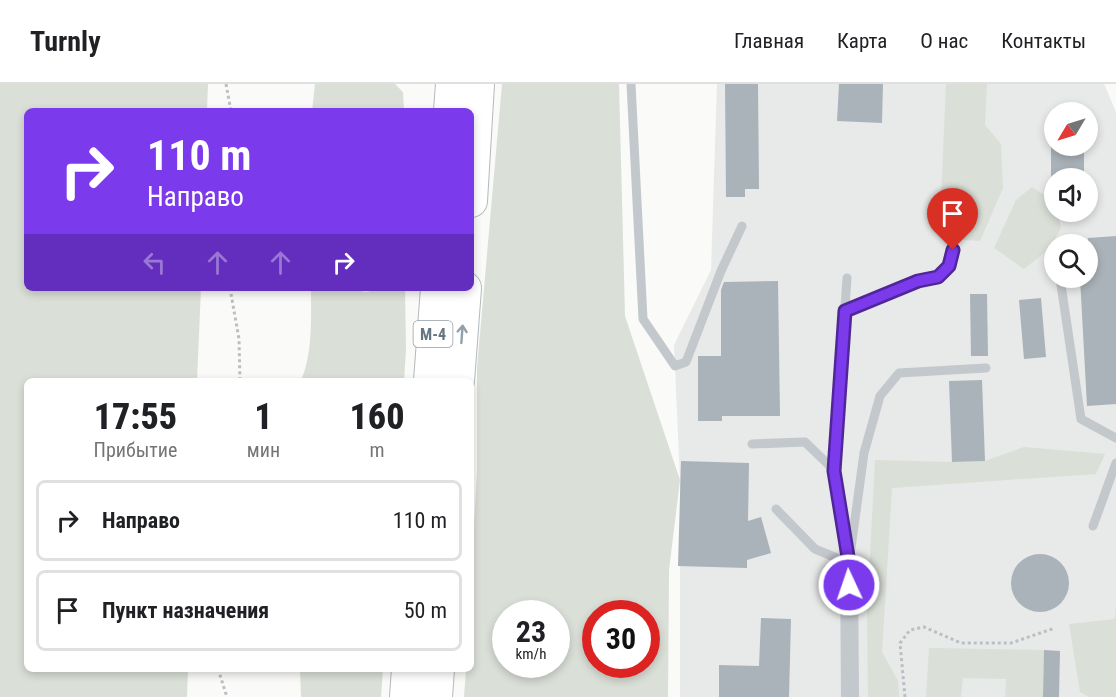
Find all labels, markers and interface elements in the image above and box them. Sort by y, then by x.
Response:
text: Turnly [30,25,101,58]
text: Главная [734,29,804,53]
text: Карта [837,29,887,53]
text: О нас [920,29,968,53]
text: Контакты [1001,29,1086,53]
north arrow [1044,102,1098,156]
map controls [1044,102,1098,288]
text: 110 m [147,131,252,180]
icon: right [48,132,126,210]
button: sound [1044,168,1098,222]
text: Направо [147,181,244,213]
pin [927,188,978,250]
icon: arrive [936,197,969,230]
button: search [1044,234,1098,288]
icon: left [138,246,171,279]
icon: ahead [201,246,234,279]
icon: ahead [264,246,297,279]
icon: right [327,246,360,279]
road number: М-4 [414,321,452,347]
one-way arrow [456,325,467,345]
text: 17:55 [94,396,177,438]
text: 1 [254,396,273,438]
text: 160 [350,396,404,438]
text: Прибытие [93,438,177,462]
text: мин [247,438,280,462]
text: m [369,438,385,462]
icon: right [51,504,84,537]
text: Направо [102,508,180,533]
text: 110 m [393,508,447,533]
position arrow [817,553,881,617]
icon: arrive [51,594,84,627]
text: Пункт назначения [102,598,269,623]
text: 50 m [404,598,447,623]
speed limit sign: 30 [582,600,660,678]
text: 23 [516,614,546,649]
text: km/h [516,645,546,663]

